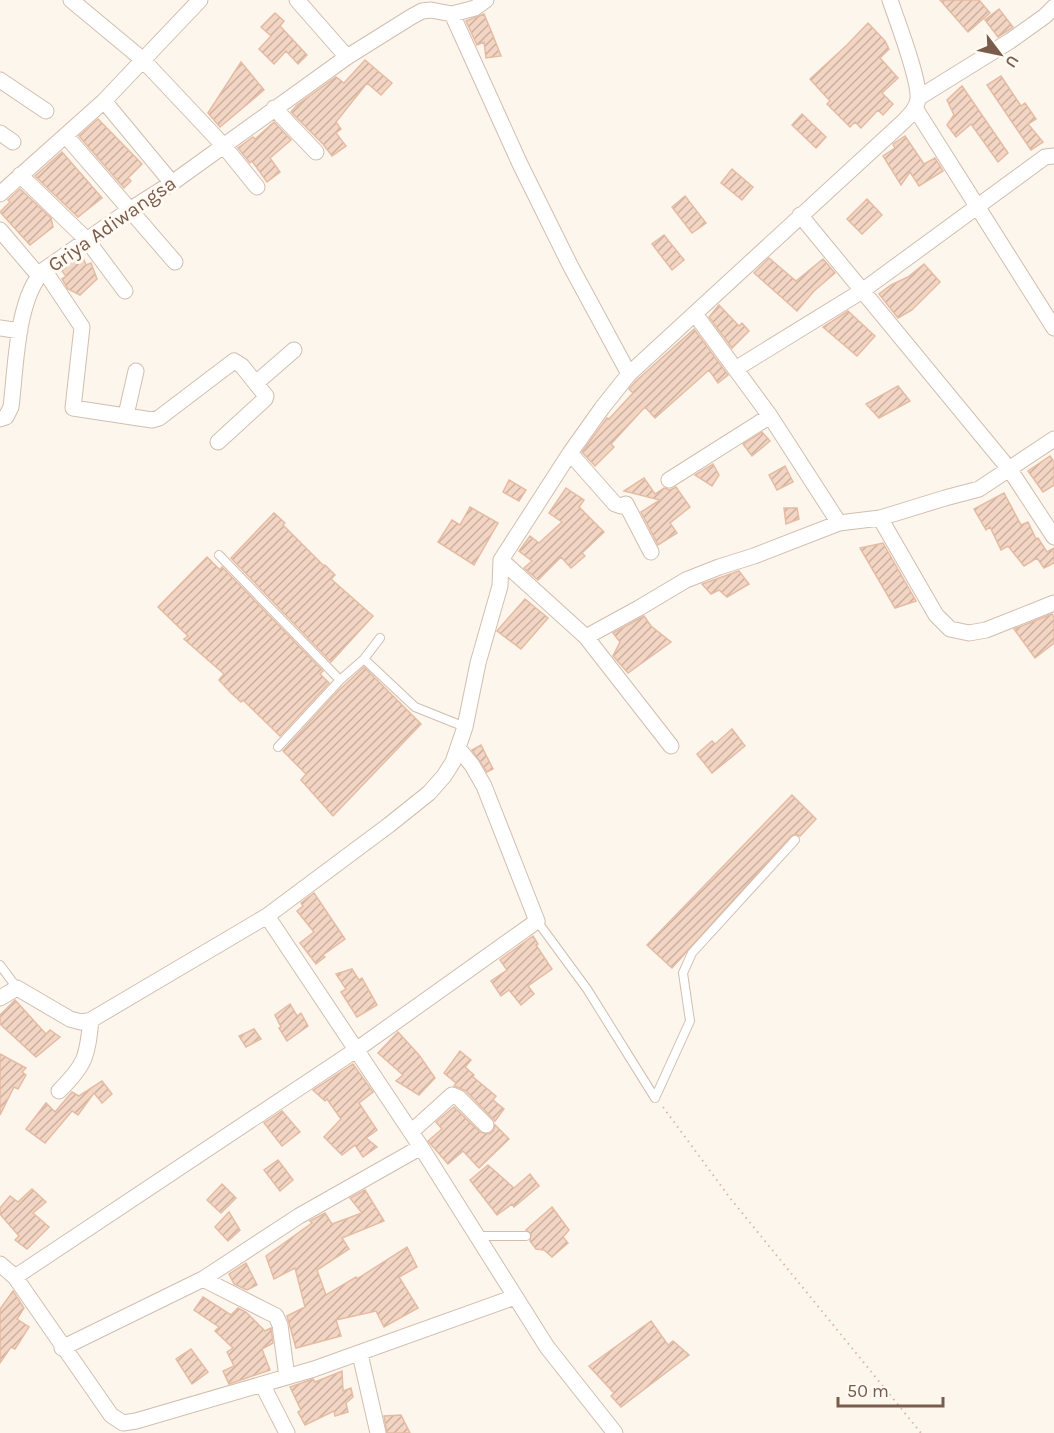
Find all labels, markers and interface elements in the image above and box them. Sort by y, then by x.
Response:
north arrow [970,24,1030,84]
text: U [1001,52,1023,71]
street label: Griya Adiwangsa [44,171,180,277]
scale bar [838,1370,943,1408]
text: 50 m [847,1380,889,1402]

